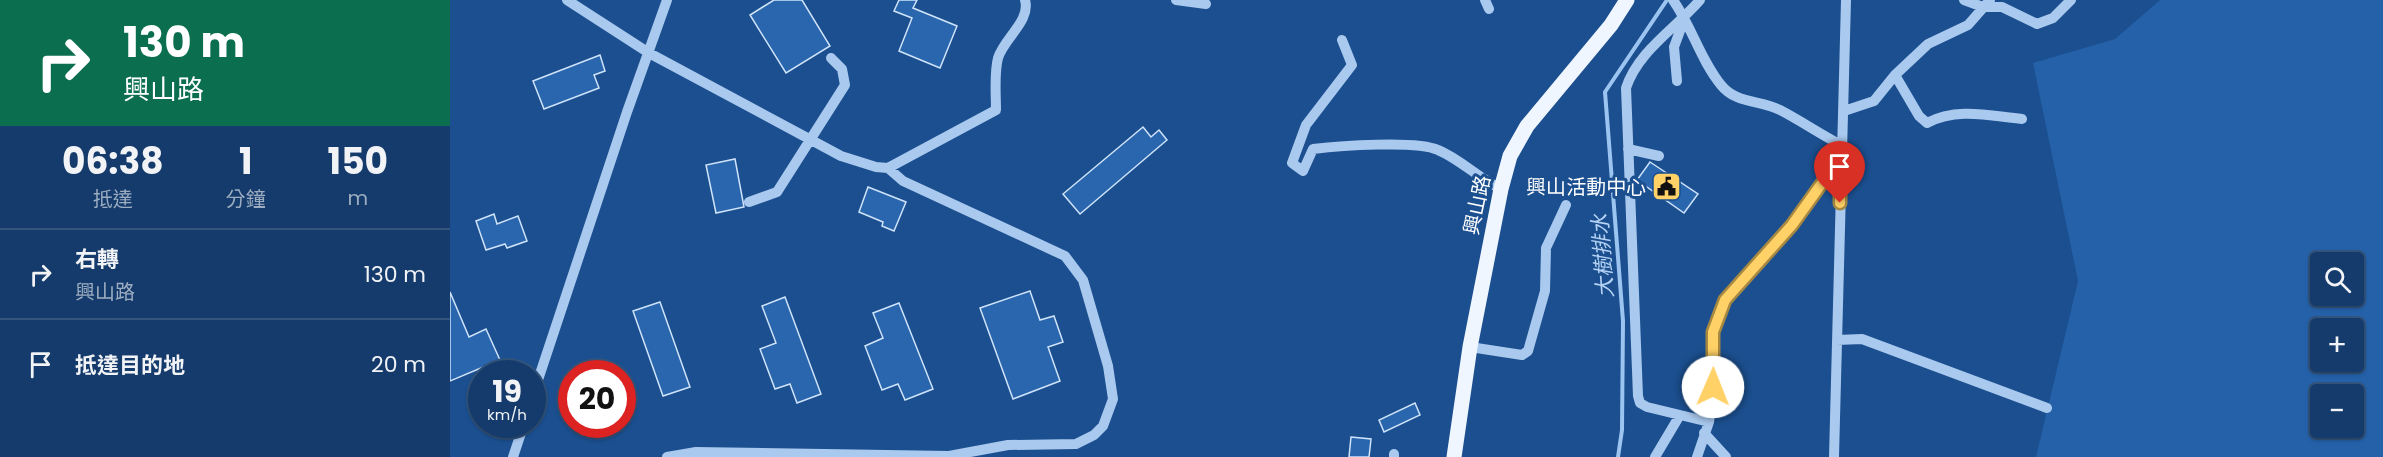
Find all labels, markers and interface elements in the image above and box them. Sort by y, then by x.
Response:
text: 130 m [123,13,245,72]
icon: right [24,24,102,102]
text: 興山路 [123,71,204,108]
text: 06:38 [62,136,164,187]
text: 1 [239,136,252,187]
text: 150 [328,136,388,187]
pin [1814,141,1865,203]
icon: arrive [1823,150,1856,183]
public building icon: 興山活動中心 [1651,171,1683,203]
street label: 興山路 [1457,173,1497,237]
place label: 興山活動中心 [1526,173,1646,201]
text: m [348,184,368,212]
text: 抵達 [93,185,133,213]
text: 分鐘 [226,185,266,213]
water label: 大樹排水 [1585,212,1620,299]
text: 右轉 [75,244,119,275]
map controls [2310,252,2364,438]
button: search [2310,252,2364,306]
icon: right [24,258,57,291]
text: 130 m [364,259,426,290]
text: 興山路 [75,278,135,306]
button: + [2310,318,2364,372]
icon: arrive [24,348,57,381]
text: 20 m [371,349,426,380]
text: 抵達目的地 [75,350,185,381]
position arrow [1681,355,1745,419]
speed limit sign: 20 [558,360,636,438]
text: 19 [492,370,522,413]
button: − [2310,384,2364,438]
text: km/h [487,404,527,425]

